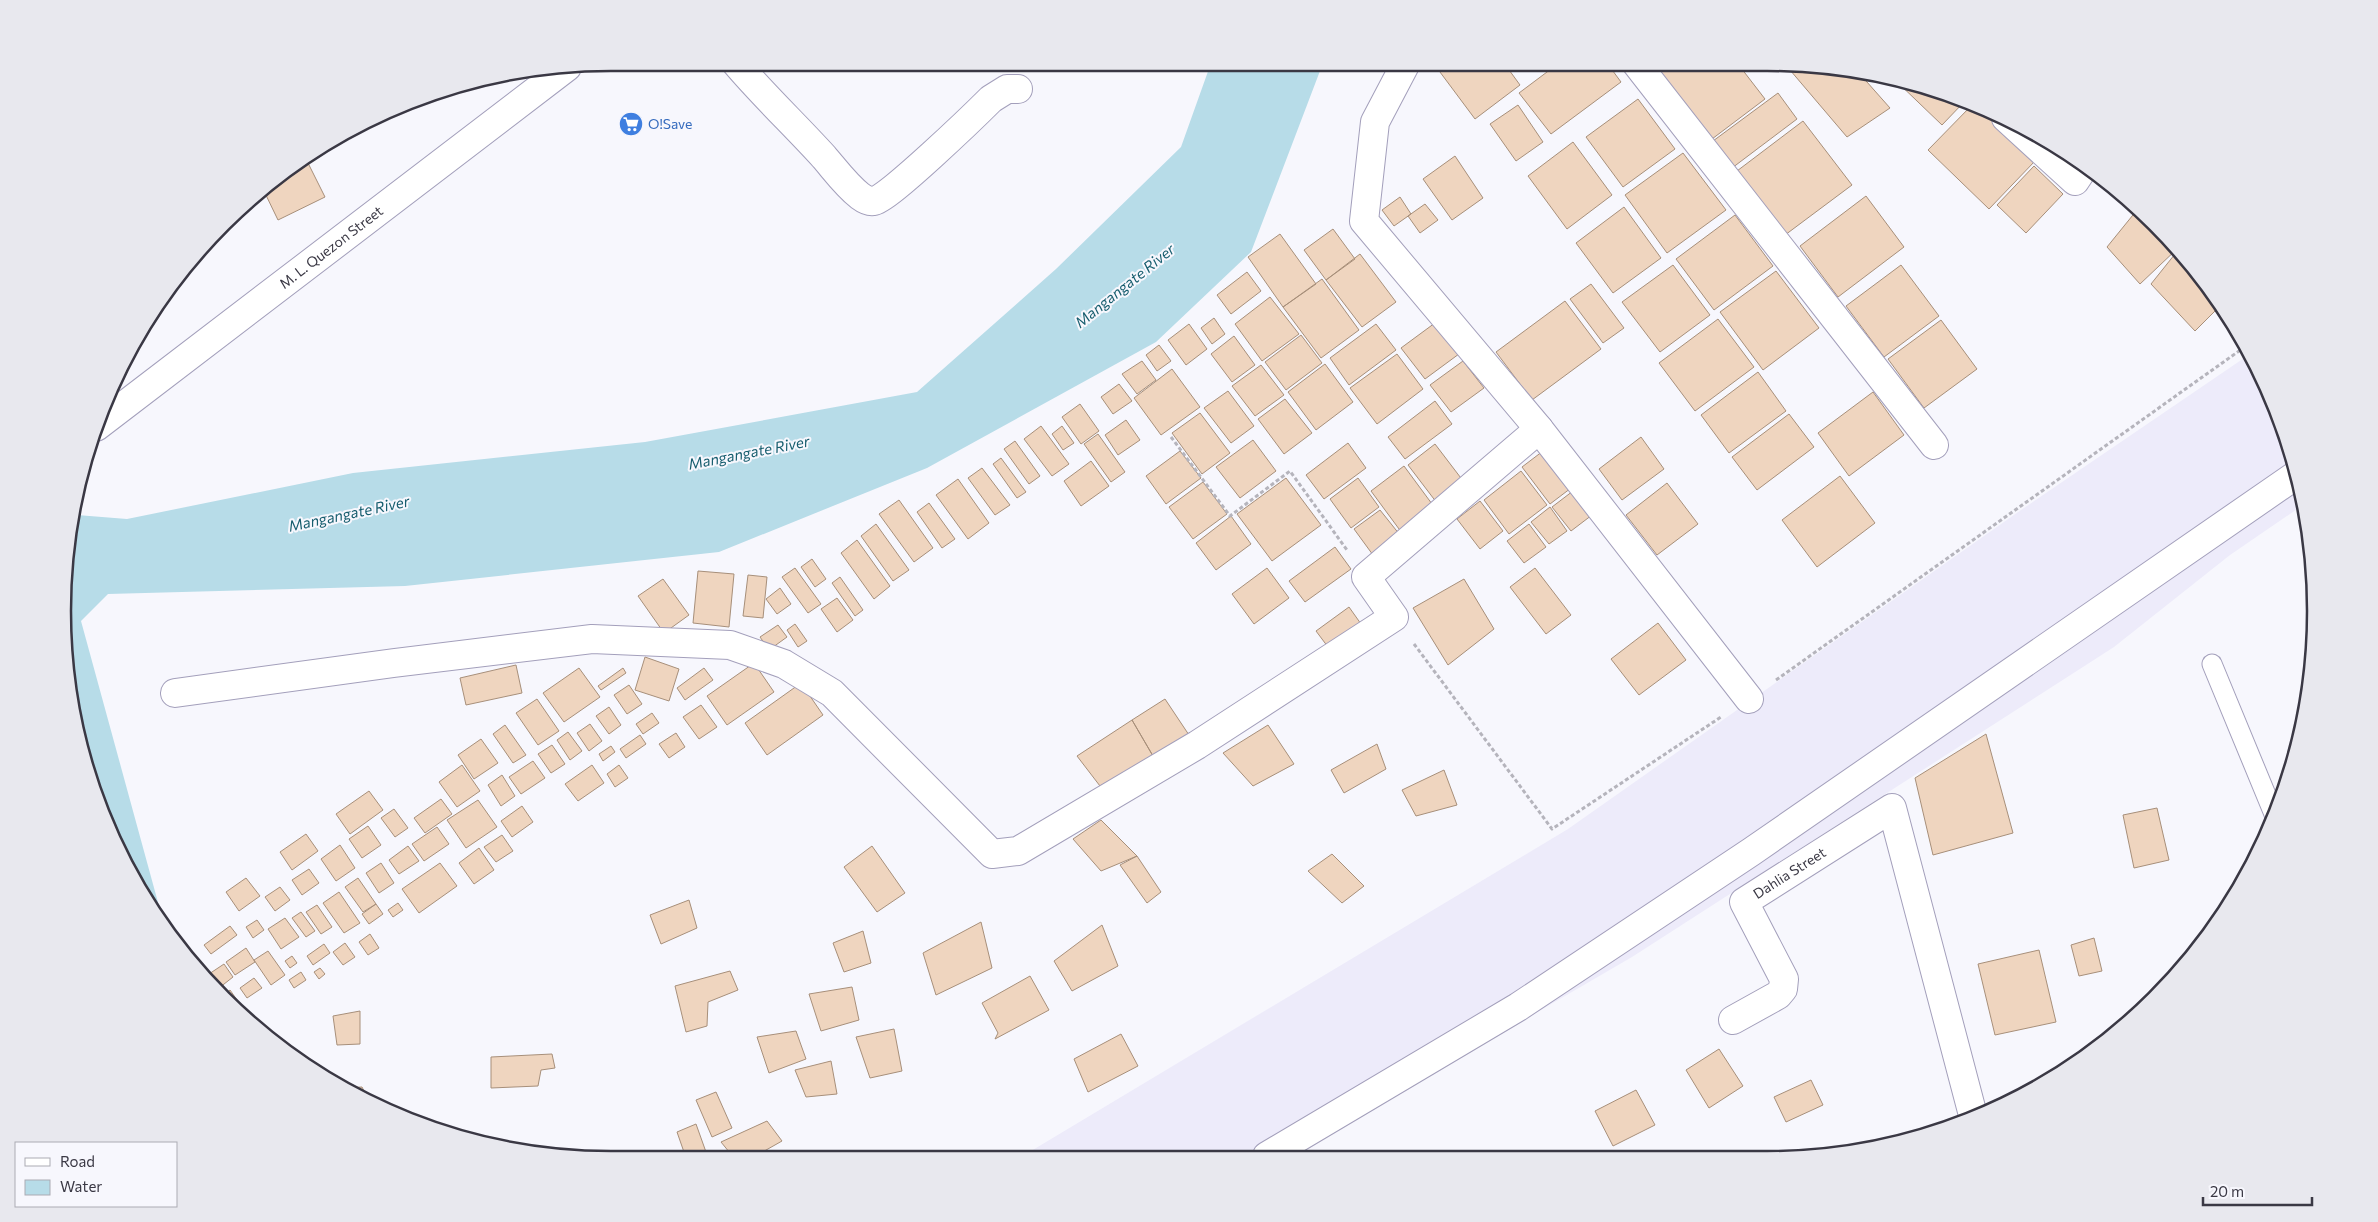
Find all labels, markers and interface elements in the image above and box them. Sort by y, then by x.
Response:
supermarket icon: O!Save [618,111,644,137]
place label: O!Save [648,115,692,132]
street label: M. L. Quezon Street [276,202,386,292]
water label: Mangangate River [1071,239,1179,331]
water label: Mangangate River [687,431,812,473]
water label: Mangangate River [287,491,412,535]
street label: Dahlia Street [1750,843,1829,902]
legend [15,1142,178,1207]
text: Road [60,1152,95,1170]
scale bar [2203,1174,2312,1206]
text: Water [60,1177,102,1195]
text: 20 m [2210,1182,2244,1200]

